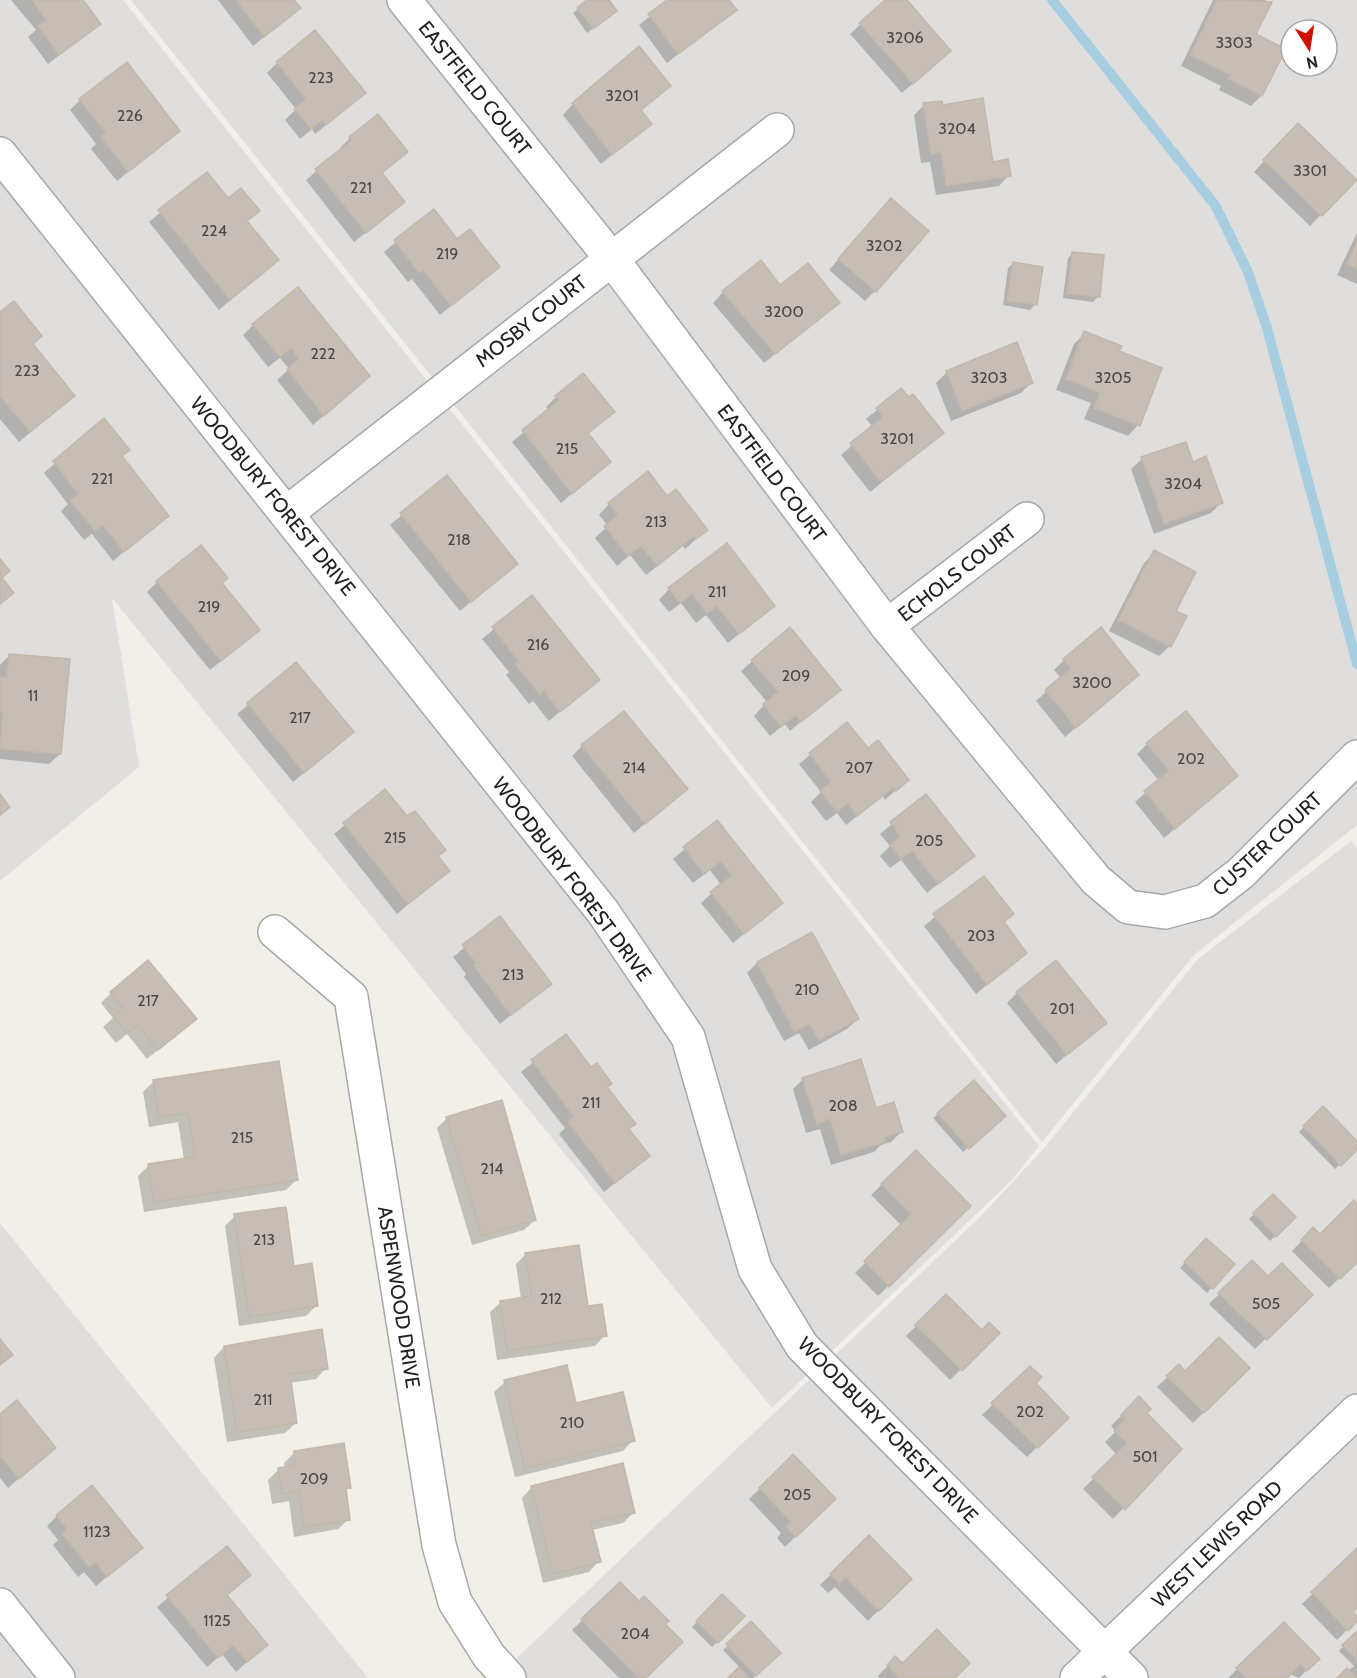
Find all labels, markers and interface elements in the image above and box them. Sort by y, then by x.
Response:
street label: EASTFIELD COURT [413,16,537,160]
north arrow [1279,18,1339,78]
house number: 3206 [886,28,924,47]
house number: 3303 [1215,33,1253,52]
text: N [1305,52,1320,73]
house number: 223 [308,68,334,87]
house number: 3201 [605,86,639,105]
house number: 226 [117,106,143,125]
house number: 3204 [938,119,976,138]
house number: 3301 [1293,161,1327,180]
house number: 221 [350,178,372,197]
house number: 224 [201,221,227,240]
house number: 3202 [866,236,902,255]
house number: 219 [436,244,458,263]
street label: MOSBY COURT [470,270,592,372]
house number: 3200 [764,302,804,321]
house number: 222 [310,344,336,363]
house number: 223 [14,361,40,380]
house number: 3203 [971,368,1007,387]
house number: 3205 [1095,368,1131,387]
street label: WOODBURY FOREST DRIVE [185,392,361,600]
street label: EASTFIELD COURT [713,400,832,547]
house number: 3201 [880,429,914,448]
house number: 215 [556,439,578,458]
house number: 221 [91,469,113,488]
house number: 3204 [1164,474,1202,493]
house number: 213 [645,512,667,531]
street label: ECHOLS COURT [893,519,1021,627]
house number: 218 [447,530,471,549]
house number: 211 [708,582,726,601]
house number: 219 [198,597,220,616]
house number: 216 [527,635,549,654]
house number: 209 [782,666,810,685]
house number: 3200 [1072,673,1112,692]
house number: 11 [28,686,38,705]
house number: 217 [289,708,311,727]
house number: 202 [1177,749,1205,768]
house number: 214 [623,758,645,777]
house number: 207 [845,758,873,777]
street label: WOODBURY FOREST DRIVE [488,772,656,986]
street label: CUSTER COURT [1207,787,1327,901]
house number: 215 [384,828,406,847]
house number: 205 [915,831,943,850]
house number: 203 [967,926,995,945]
house number: 213 [502,965,524,984]
house number: 210 [795,980,819,999]
house number: 217 [137,991,159,1010]
house number: 201 [1050,999,1074,1018]
house number: 211 [582,1093,600,1112]
house number: 208 [828,1096,858,1115]
house number: 215 [231,1128,253,1147]
house number: 214 [481,1159,503,1178]
street label: ASPENWOOD DRIVE [373,1204,425,1390]
house number: 213 [253,1230,275,1249]
house number: 212 [540,1289,562,1308]
house number: 505 [1252,1294,1280,1313]
street label: WOODBURY FOREST DRIVE [793,1332,983,1528]
house number: 211 [254,1390,272,1409]
house number: 202 [1016,1402,1044,1421]
house number: 210 [560,1413,584,1432]
house number: 501 [1132,1447,1158,1466]
house number: 209 [300,1469,328,1488]
street label: WEST LEWIS ROAD [1147,1476,1287,1612]
house number: 205 [783,1485,811,1504]
house number: 1123 [83,1522,111,1541]
house number: 1125 [203,1611,231,1630]
house number: 204 [621,1624,649,1643]

